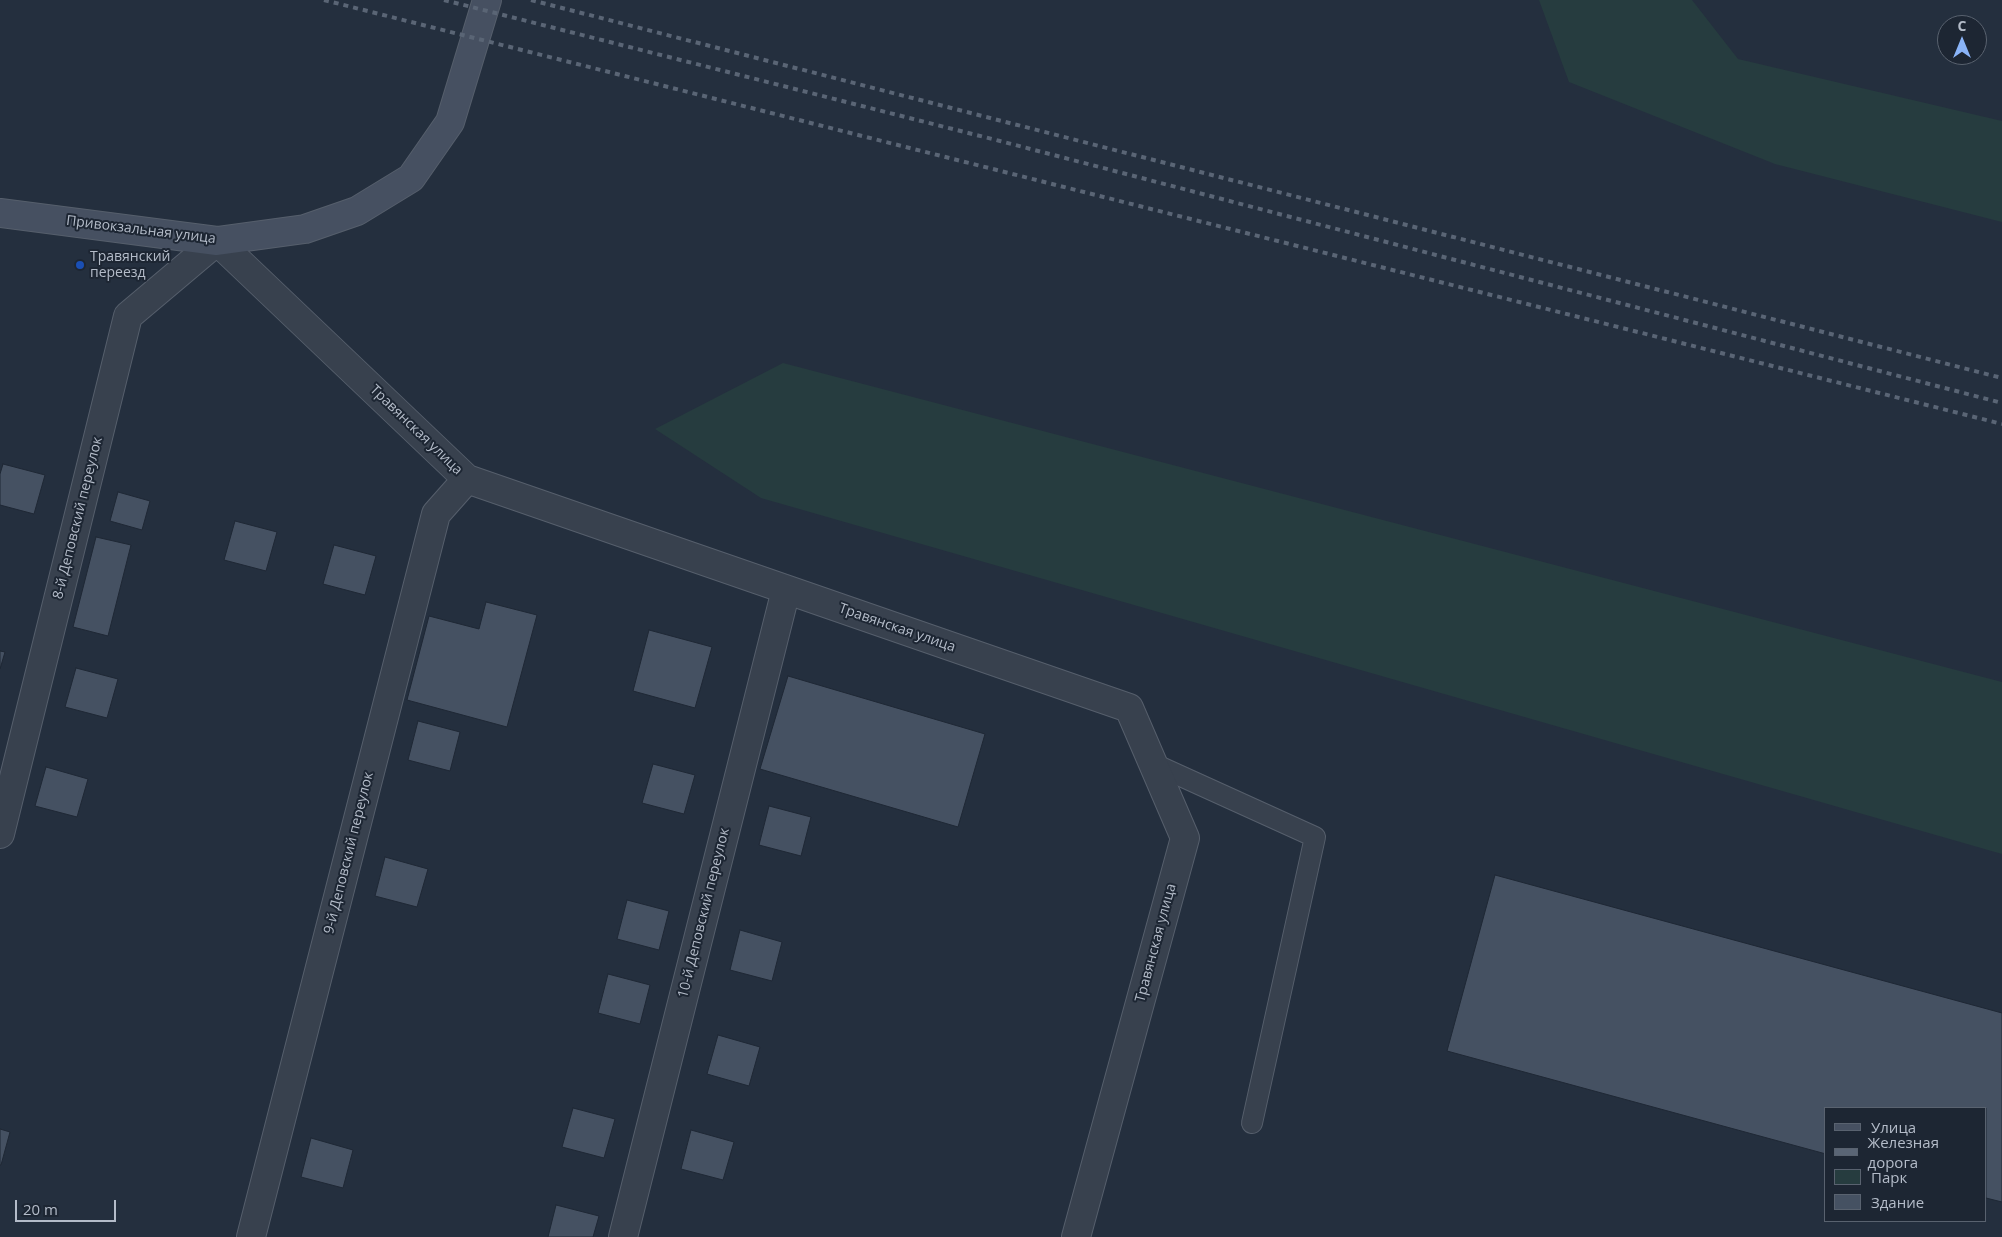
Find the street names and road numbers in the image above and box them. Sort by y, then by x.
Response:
street label: Привокзальная улица [65,212,217,248]
street label: Травянская улица [366,381,466,479]
street label: 8-й Деповский переулок [50,435,106,601]
street label: Травянская улица [836,600,958,656]
street label: 9-й Деповский переулок [321,770,377,936]
street label: 10-й Деповский переулок [675,826,733,1000]
street label: Травянская улица [1132,882,1180,1004]

